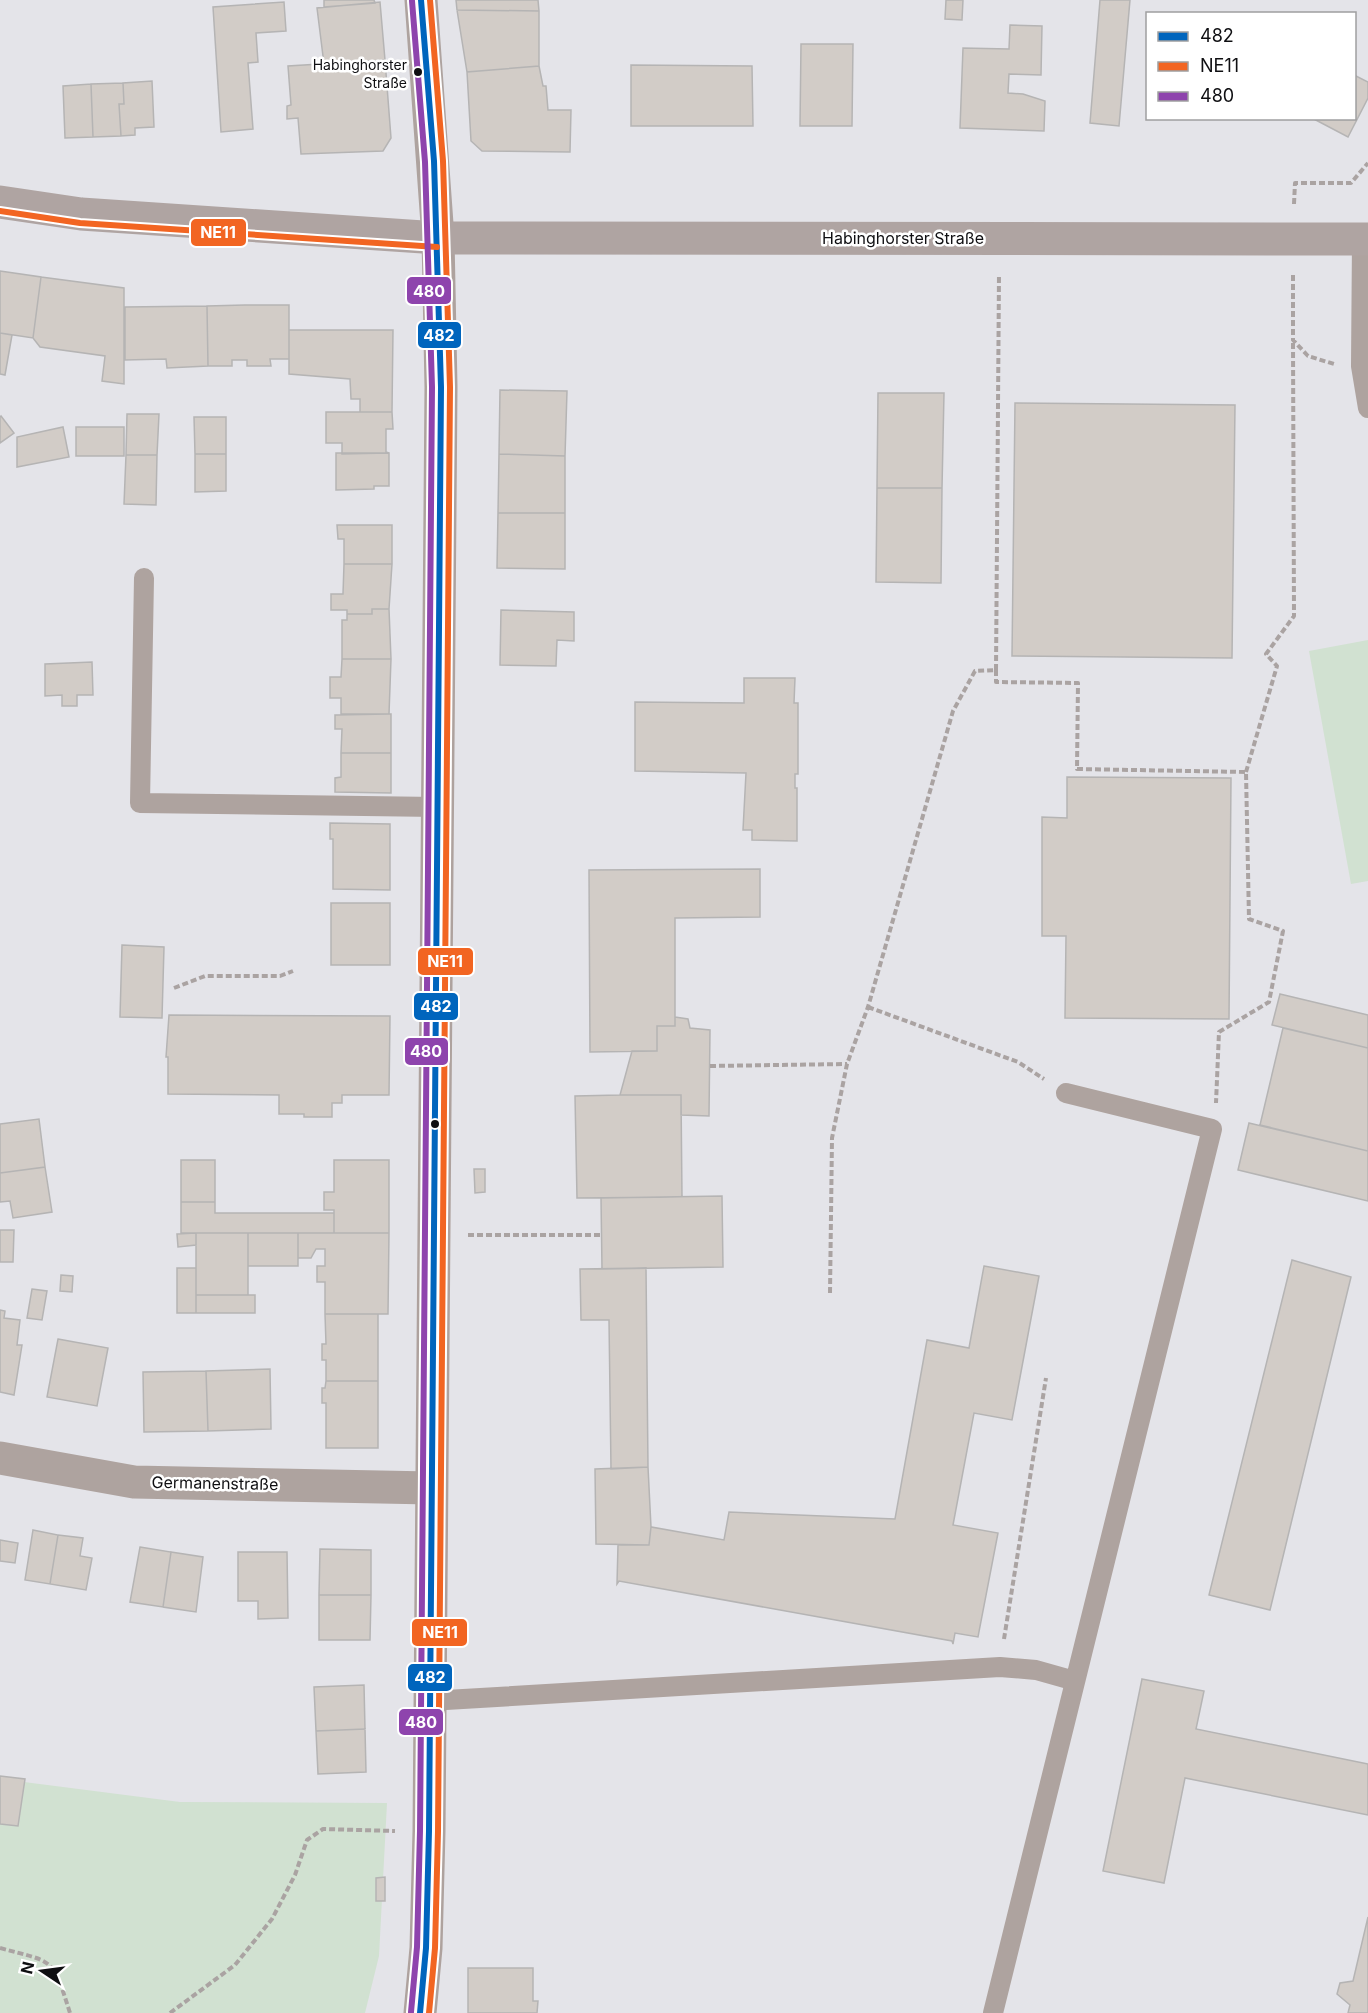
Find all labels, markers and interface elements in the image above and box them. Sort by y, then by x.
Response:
legend [1146,12,1356,120]
text: 482 [1200,25,1234,46]
text: NE11 [1200,55,1239,76]
place label: Habinghorster Straße [313,56,407,91]
marker: Habinghorster Straße [412,66,424,78]
text: 480 [1200,85,1234,106]
line badge: NE11 [190,218,247,247]
text: NE11 [200,222,236,242]
street label: Habinghorster Straße [822,228,984,248]
line badge: 480 [406,276,452,305]
text: 480 [413,281,445,301]
line badge: 482 [417,321,462,349]
text: 482 [423,325,455,345]
line badge: NE11 [417,947,474,976]
text: NE11 [427,951,463,971]
line badge: 482 [413,992,459,1021]
text: 482 [420,996,452,1016]
line badge: 480 [404,1037,449,1066]
text: 480 [410,1041,442,1061]
unlabelled marker [429,1118,441,1130]
street label: Germanenstraße [152,1472,278,1494]
line badge: NE11 [411,1618,468,1647]
text: NE11 [422,1622,458,1642]
line badge: 482 [407,1663,453,1692]
text: 482 [414,1667,446,1687]
line badge: 480 [398,1708,444,1736]
text: 480 [405,1712,437,1732]
north arrow [12,1941,72,2001]
text: N [16,1959,39,1976]

